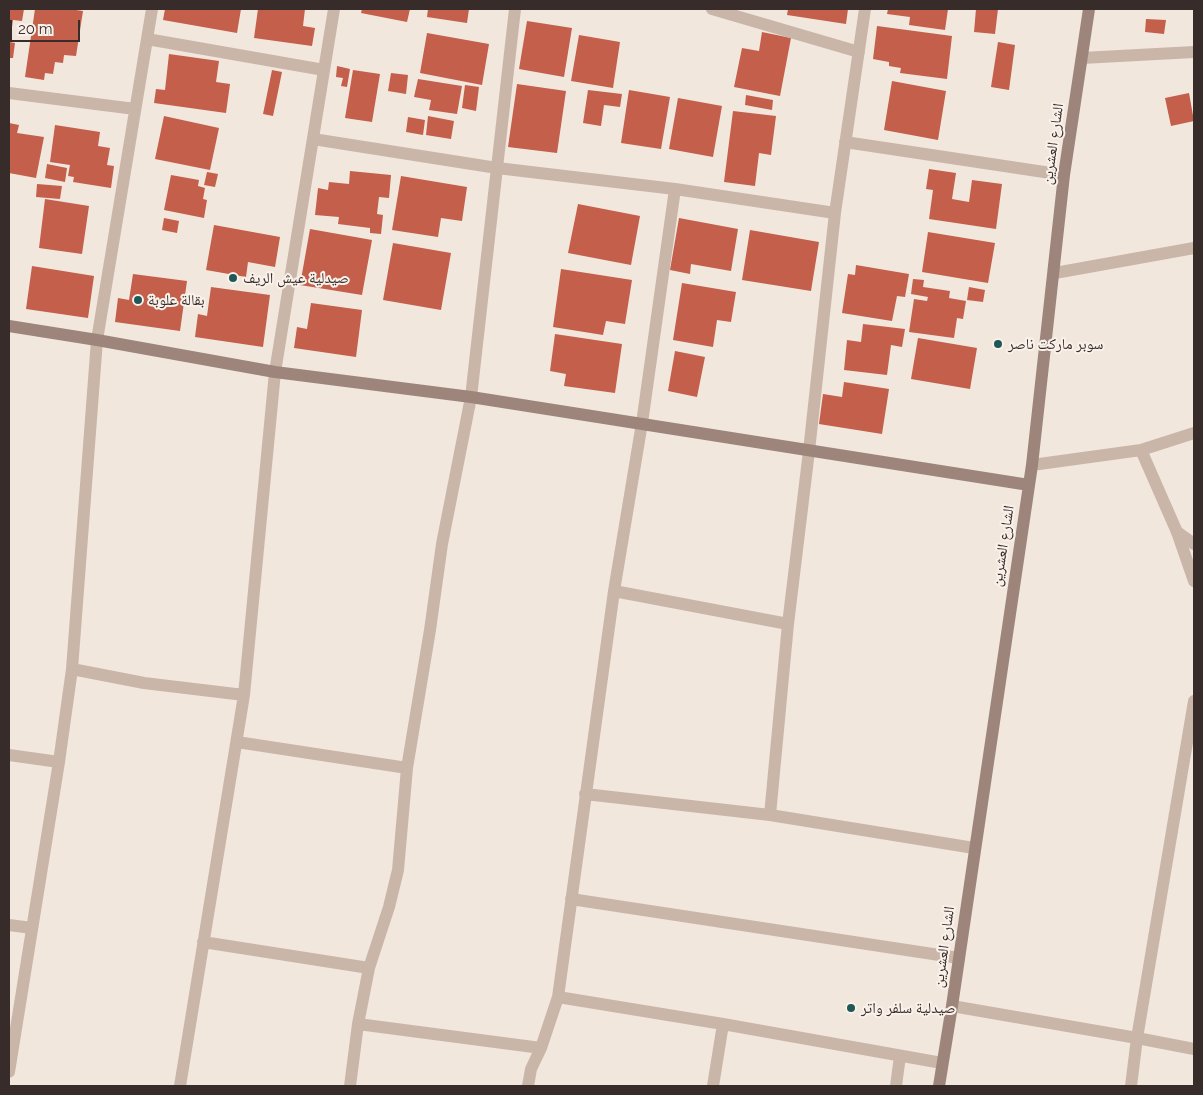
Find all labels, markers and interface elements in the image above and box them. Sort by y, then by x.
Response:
scale bar [12,10,82,42]
text: 20 m [18,20,53,38]
street label: الشارع العشرين [1038,102,1068,186]
place label: صيدلية عيش الريف [243,269,349,287]
marker: صيدلية عيش الريف [227,272,239,284]
place label: بقالة علوبة [148,291,205,309]
marker: بقالة علوبة [132,294,144,306]
place label: سوبر ماركت ناصر [1008,335,1103,353]
marker: سوبر ماركت ناصر [992,338,1004,350]
street label: الشارع العشرين [988,504,1018,588]
street label: الشارع العشرين [929,905,959,989]
place label: صيدلية سلفر واتر [861,999,956,1017]
marker: صيدلية سلفر واتر [845,1002,857,1014]

